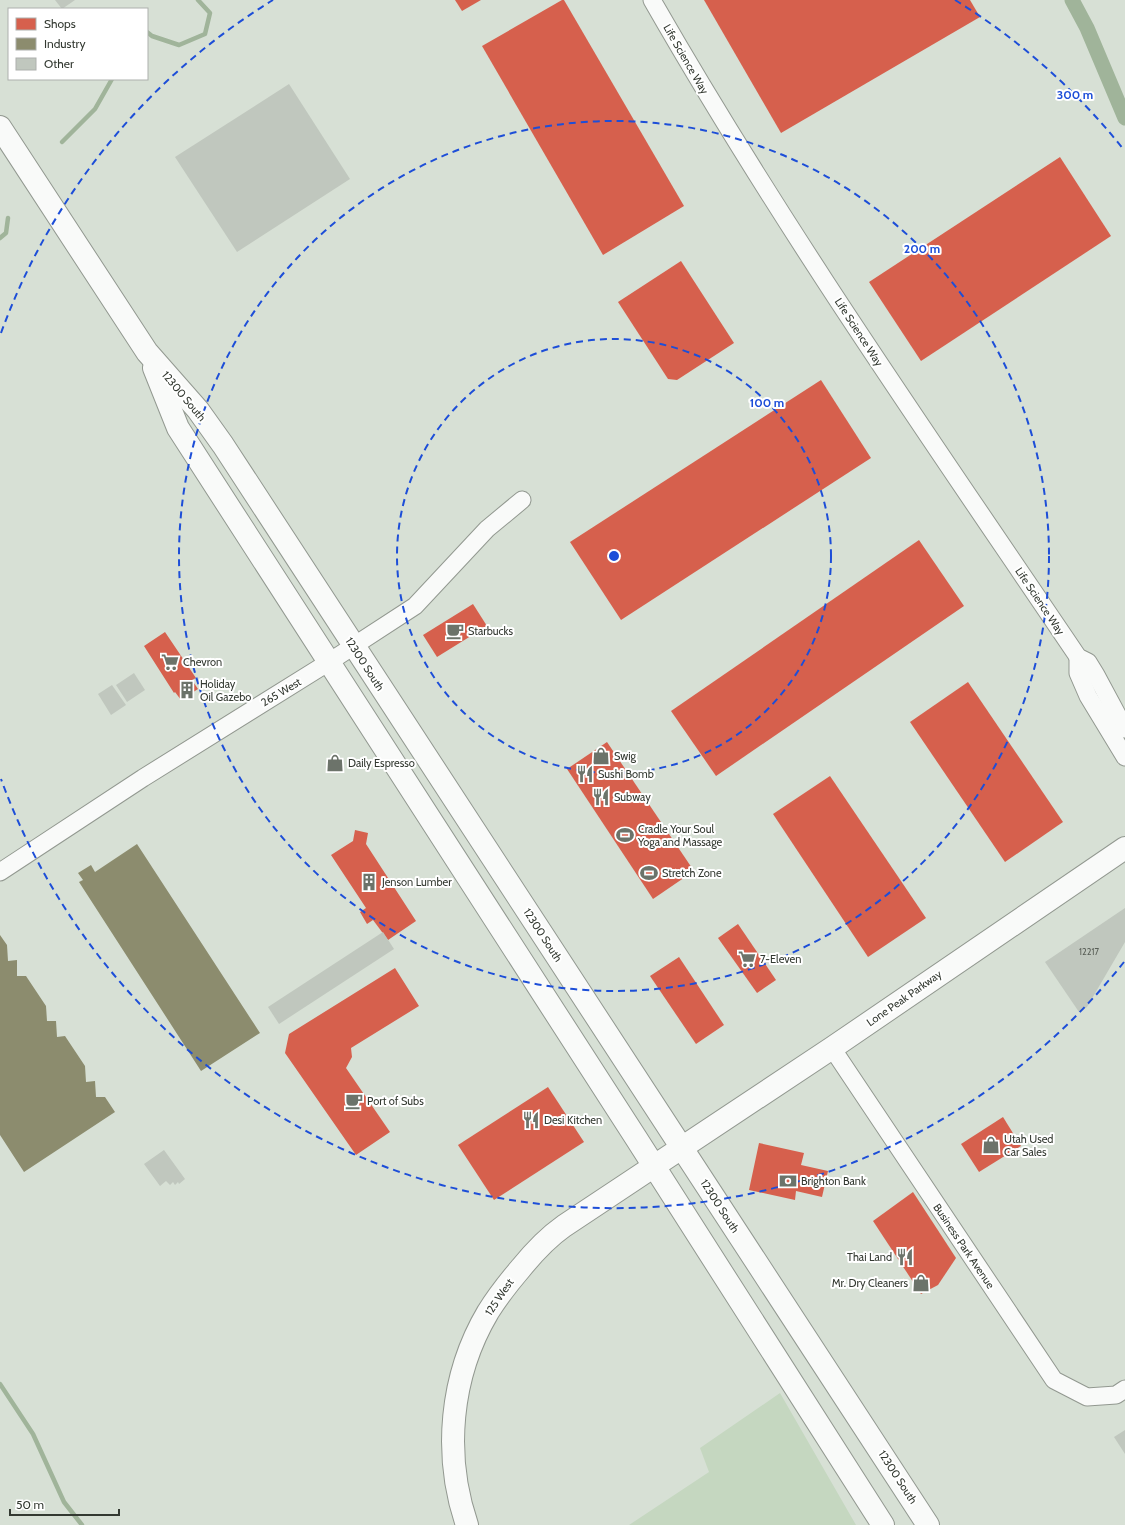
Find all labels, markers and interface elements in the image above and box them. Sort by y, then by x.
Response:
legend [8,8,148,80]
text: Shops [44,16,76,31]
street label: Life Science Way [660,21,712,97]
text: Industry [44,36,85,51]
text: Other [44,56,74,71]
text: 300 m [1057,87,1093,102]
text: 200 m [904,241,940,256]
street label: Life Science Way [832,295,887,369]
street label: 12300 South [159,368,209,424]
text: 100 m [750,395,784,410]
centre of rings [607,549,621,563]
street label: Life Science Way [1012,564,1068,638]
cafe icon: Starbucks [445,621,465,641]
place label: Starbucks [468,624,514,638]
street label: 12300 South [343,635,388,693]
supermarket icon: Chevron [160,652,180,672]
place label: Chevron [183,655,222,669]
street label: 265 West [258,674,304,709]
place label: Holiday Oil Gazebo [200,677,251,704]
building icon: Holiday Oil Gazebo [177,680,197,700]
shop icon: Swig [591,746,611,766]
place label: Swig [614,749,637,763]
shop icon: Daily Espresso [325,753,345,773]
place label: Daily Espresso [348,756,415,770]
restaurant icon: Sushi Bomb [575,764,595,784]
place label: Sushi Bomb [598,767,654,781]
restaurant icon: Subway [591,787,611,807]
place label: Subway [614,790,651,804]
place label: Cradle Your Soul Yoga and Massage [637,822,723,849]
sports icon: Cradle Your Soul Yoga and Massage [615,825,635,845]
sports icon: Stretch Zone [639,863,659,883]
place label: Stretch Zone [662,866,722,880]
building icon: Jenson Lumber [359,872,379,892]
place label: Jenson Lumber [381,875,452,889]
street label: 12300 South [521,906,566,964]
house number: 12217 [1079,946,1099,957]
supermarket icon: 7-Eleven [737,949,757,969]
place label: 7-Eleven [760,952,801,966]
street label: Lone Peak Parkway [864,967,945,1029]
cafe icon: Port of Subs [344,1091,364,1111]
place label: Port of Subs [367,1094,424,1108]
restaurant icon: Desi Kitchen [521,1110,541,1130]
place label: Desi Kitchen [544,1113,602,1127]
place label: Utah Used Car Sales [1004,1132,1053,1159]
shop icon: Utah Used Car Sales [981,1135,1001,1155]
bank icon: Brighton Bank [778,1171,798,1191]
place label: Brighton Bank [801,1174,866,1188]
street label: 12300 South [698,1177,743,1235]
street label: Business Park Avenue [930,1201,998,1292]
restaurant icon: Thai Land [895,1247,915,1267]
place label: Thai Land [847,1250,892,1264]
shop icon: Mr. Dry Cleaners [911,1273,931,1293]
street label: 125 West [482,1276,517,1318]
place label: Mr. Dry Cleaners [832,1276,908,1290]
street label: 12300 South [876,1448,921,1506]
scale bar [10,1491,119,1517]
text: 50 m [16,1497,44,1512]

